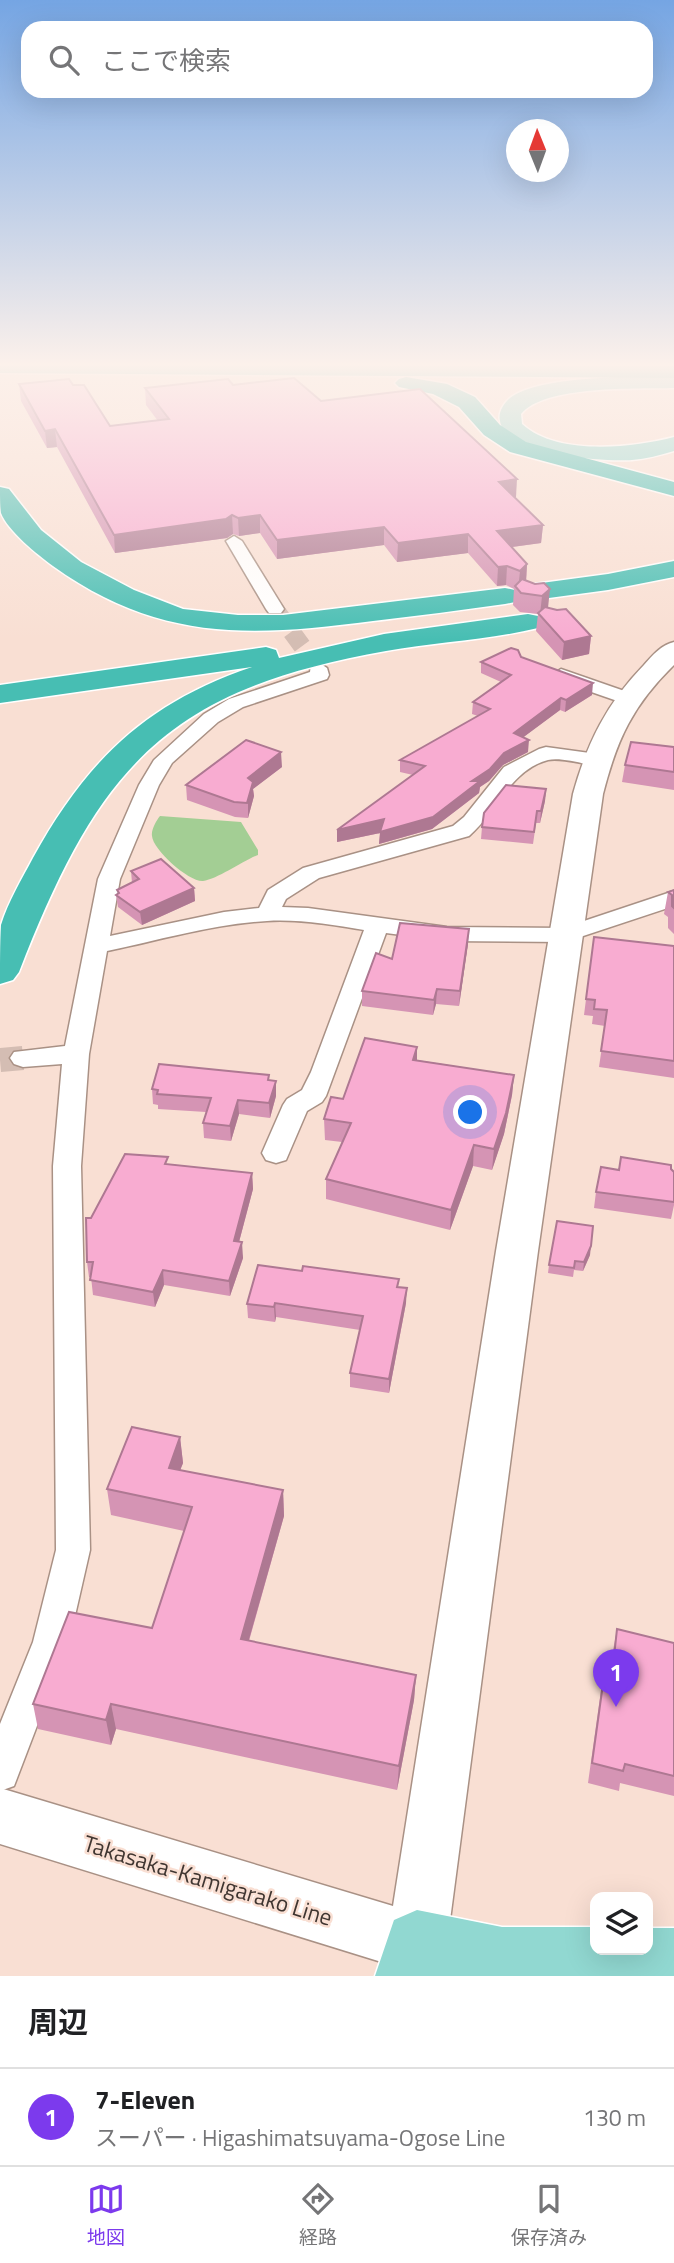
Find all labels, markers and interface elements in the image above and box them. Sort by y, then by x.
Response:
search box [21,21,653,98]
icon: search [45,41,83,79]
text: ここで検索 [101,41,231,80]
north arrow [506,119,569,182]
your location [453,1095,487,1129]
pin: 1 [593,1649,639,1707]
street label: Takasaka-Kamigarako Line [79,1825,337,1935]
map controls [590,1892,653,1955]
button: layers [590,1892,653,1955]
text: 周辺 [28,1999,88,2045]
text: 7-Eleven [95,2080,195,2119]
text: 1 [45,2100,57,2135]
text: 130 m [583,2100,646,2135]
text: スーパー · Higashimatsuyama-Ogose Line [95,2120,505,2155]
tab: 地図 [87,2180,125,2251]
tab: 経路 [299,2180,337,2251]
tab: 保存済み [511,2180,587,2251]

